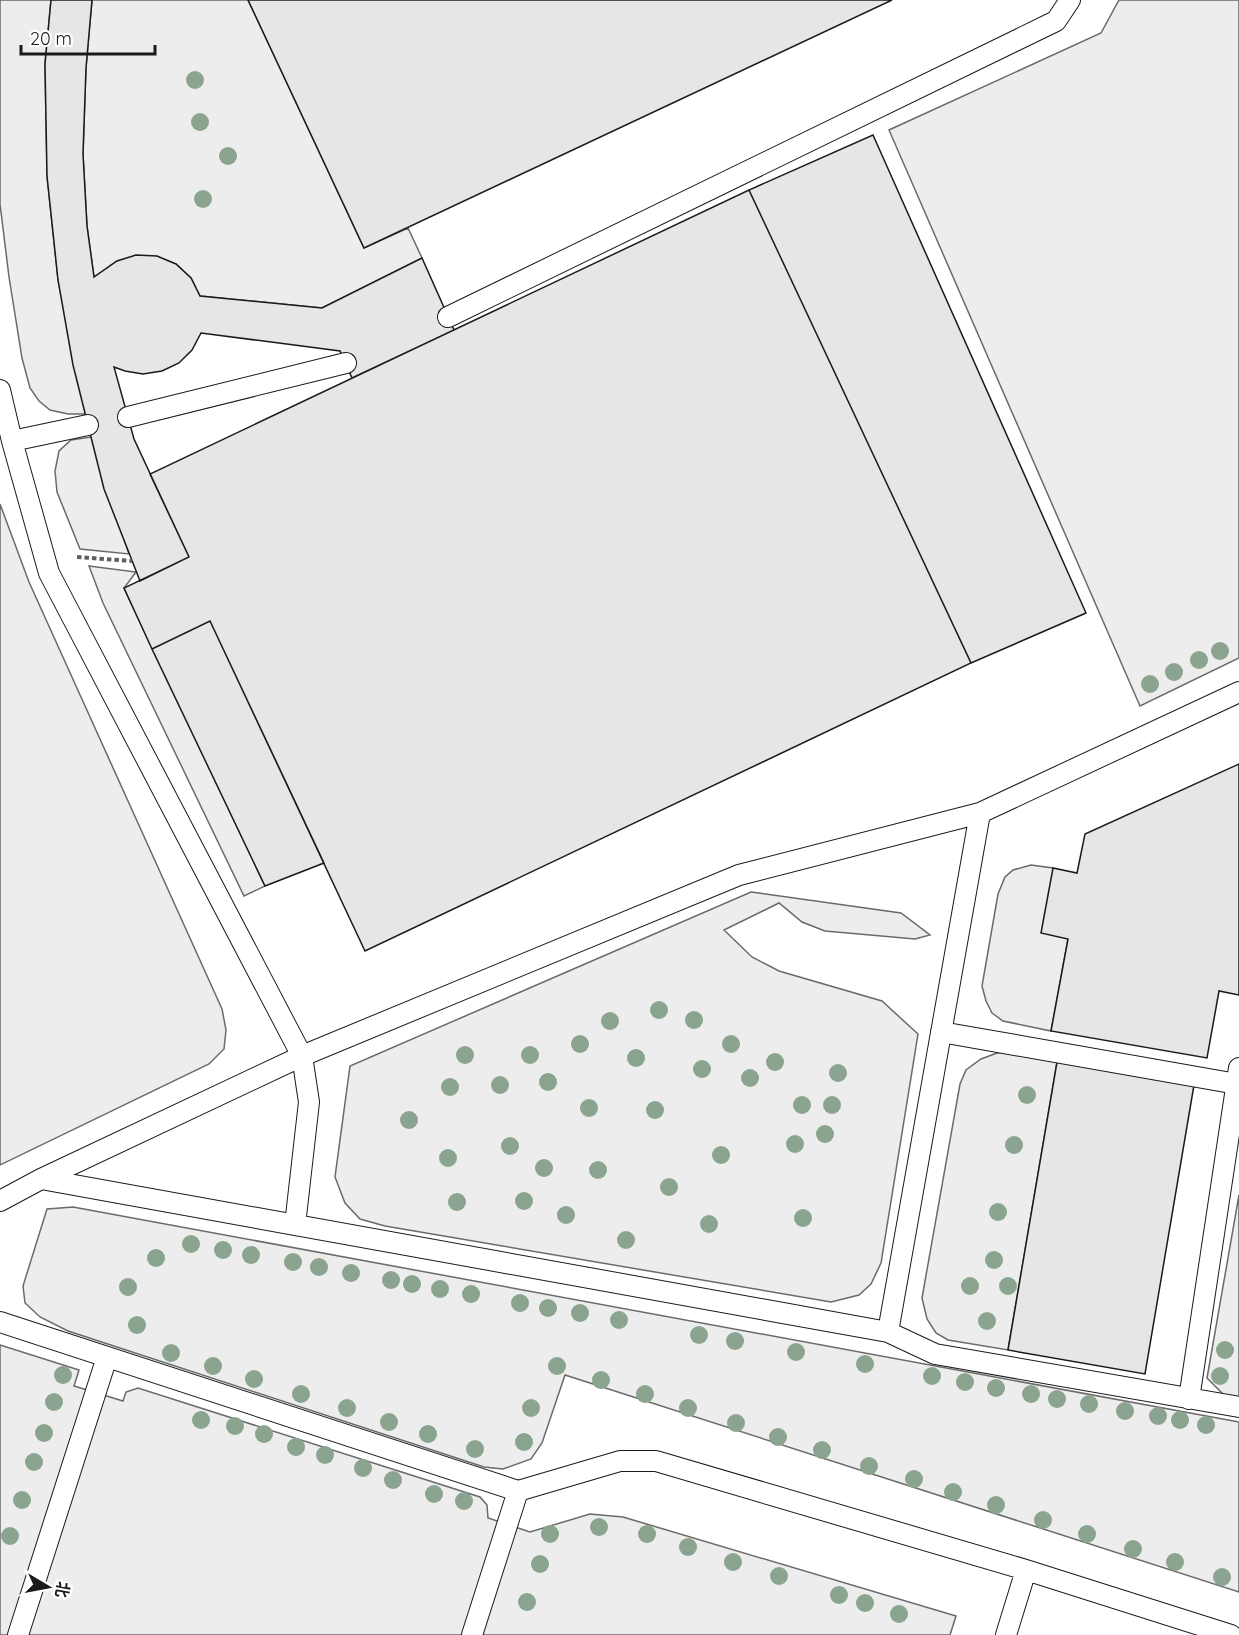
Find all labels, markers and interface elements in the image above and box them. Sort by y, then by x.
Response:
scale bar [21,18,154,56]
text: 20 m [30,27,72,50]
north arrow [18,1557,78,1617]
text: 北 [52,1580,74,1599]

